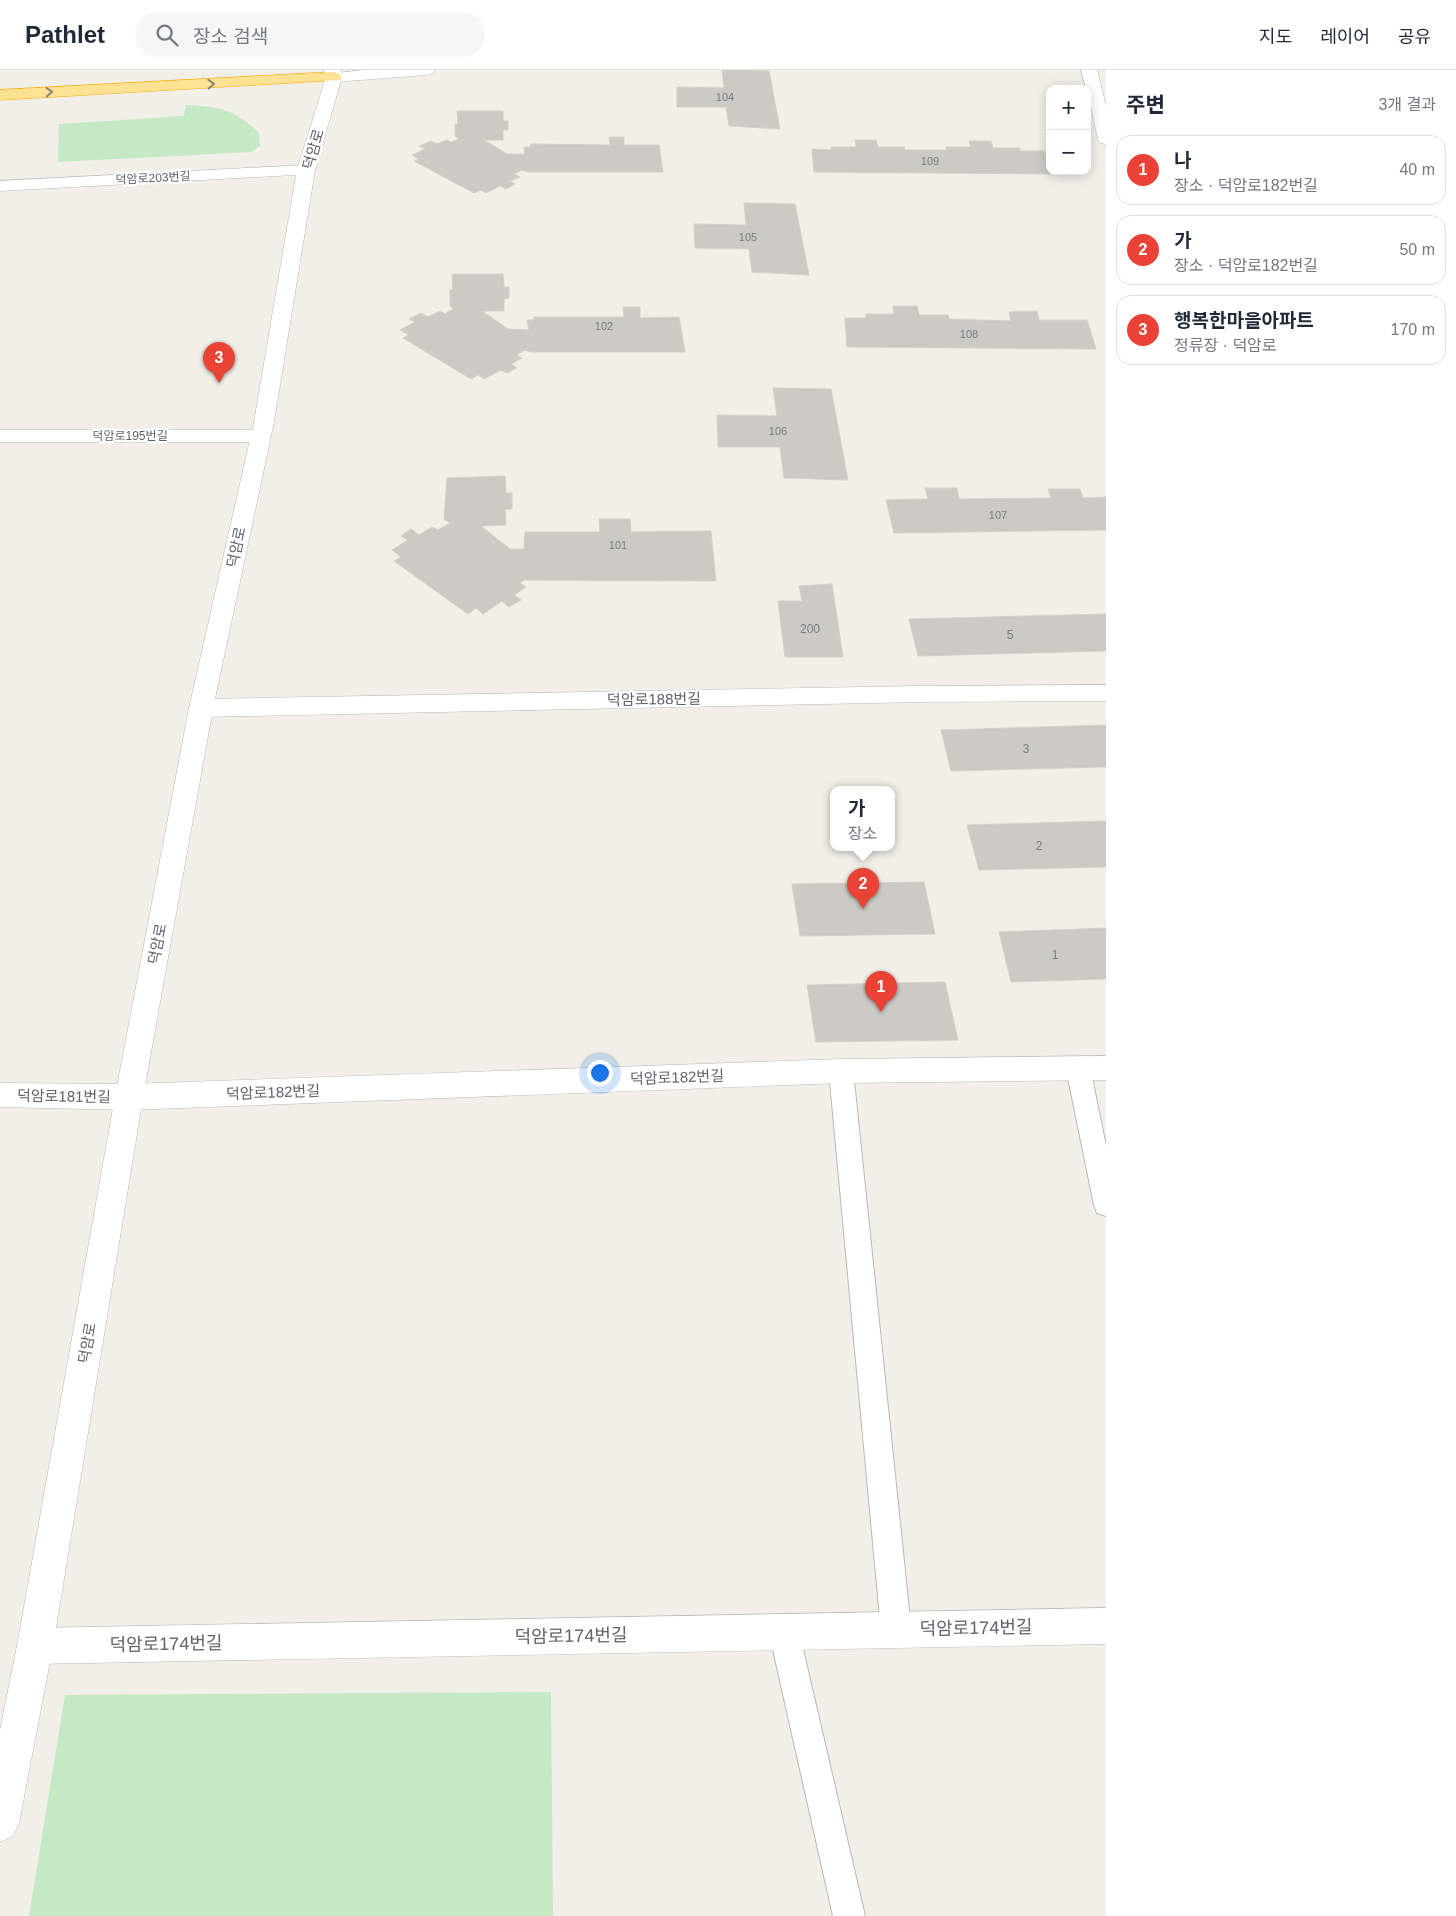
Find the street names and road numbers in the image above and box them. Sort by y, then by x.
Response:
street label: 덕암로 [299,127,327,171]
street label: 덕암로203번길 [115,169,191,187]
street label: 덕암로195번길 [92,429,168,443]
street label: 덕암로 [223,525,249,569]
street label: 덕암로188번길 [607,690,701,708]
street label: 덕암로 [145,922,169,966]
street label: 덕암로182번길 [630,1067,724,1087]
street label: 덕암로182번길 [226,1082,320,1102]
street label: 덕암로181번길 [17,1087,111,1105]
street label: 덕암로 [75,1321,99,1365]
street label: 덕암로174번길 [919,1617,1033,1639]
street label: 덕암로174번길 [514,1625,628,1647]
street label: 덕암로174번길 [109,1633,223,1655]

